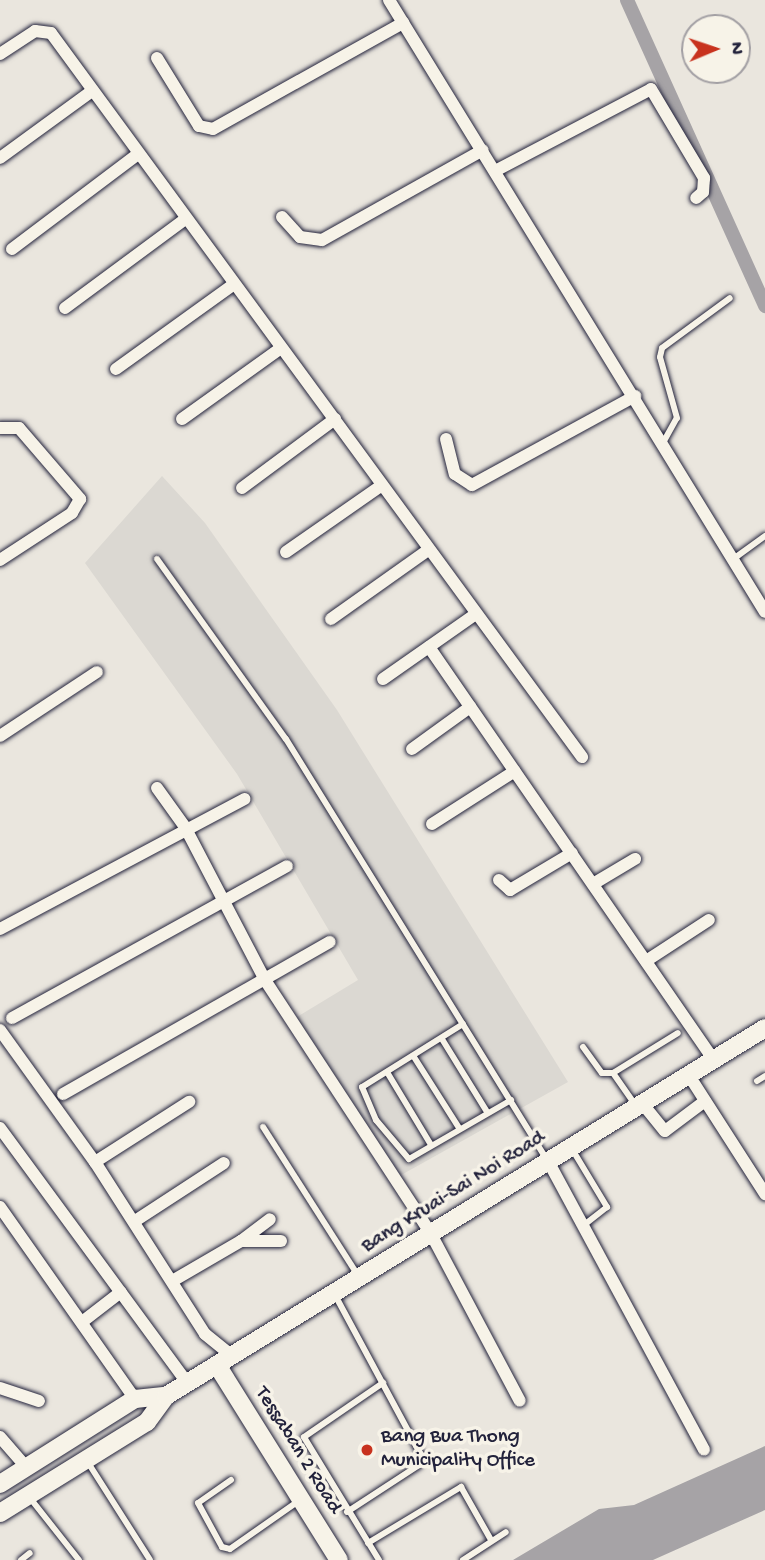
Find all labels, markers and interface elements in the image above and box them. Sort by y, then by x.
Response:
north arrow [681,14,751,84]
text: N [724,42,747,55]
street label: Bang Kruai-Sai Noi Road [357,1126,551,1260]
street label: Tessaban 2 Road [248,1383,346,1519]
place label: Bang Bua Thong Municipality Office [381,1425,535,1475]
marker: Bang Bua Thong Municipality Office [359,1442,375,1458]

